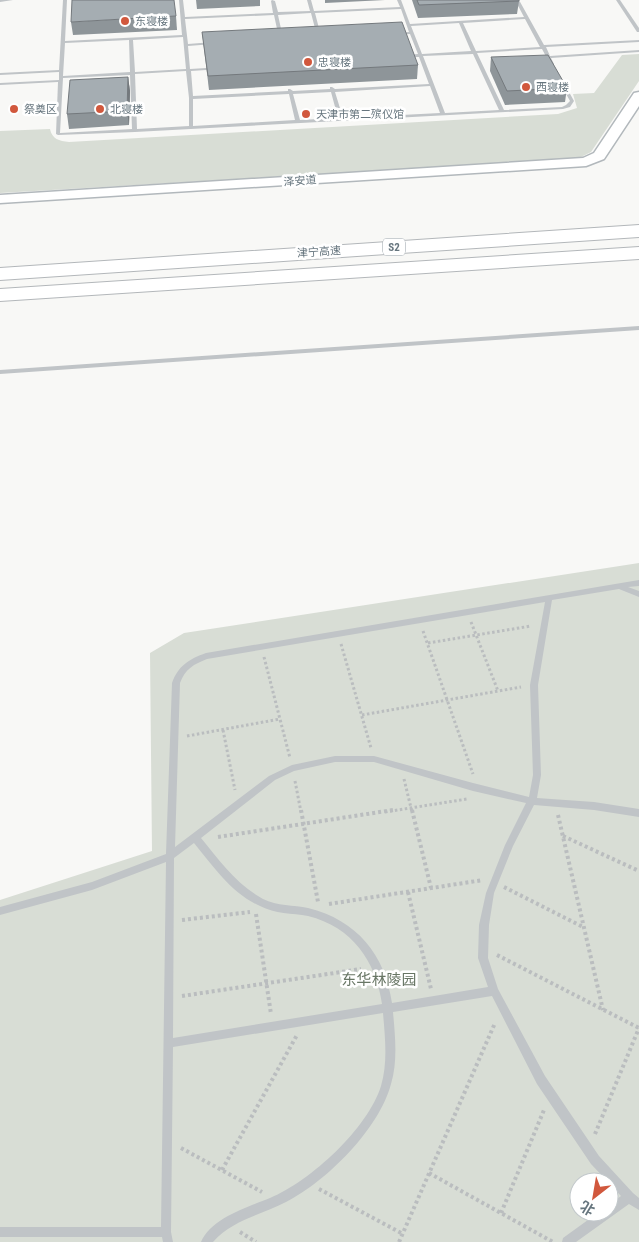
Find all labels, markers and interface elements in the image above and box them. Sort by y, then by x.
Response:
marker: 东寝楼 [119,15,131,27]
place label: 东寝楼 [135,15,168,28]
marker: 忠寝楼 [302,56,314,68]
place label: 忠寝楼 [318,56,351,69]
marker: 西寝楼 [520,81,532,93]
place label: 西寝楼 [536,81,569,94]
marker: 祭奠区 [8,103,20,115]
place label: 祭奠区 [24,103,57,116]
marker: 北寝楼 [94,103,106,115]
place label: 北寝楼 [110,103,143,116]
marker: 天津市第二殡仪馆 [300,108,312,120]
place label: 天津市第二殡仪馆 [316,108,404,121]
street label: 泽安道 [283,173,317,189]
road number: S2 [383,238,405,256]
street label: 津宁高速 [297,244,341,260]
park label: 东华林陵园 [341,971,417,989]
north arrow [569,1172,619,1222]
text: 北 [577,1198,597,1219]

